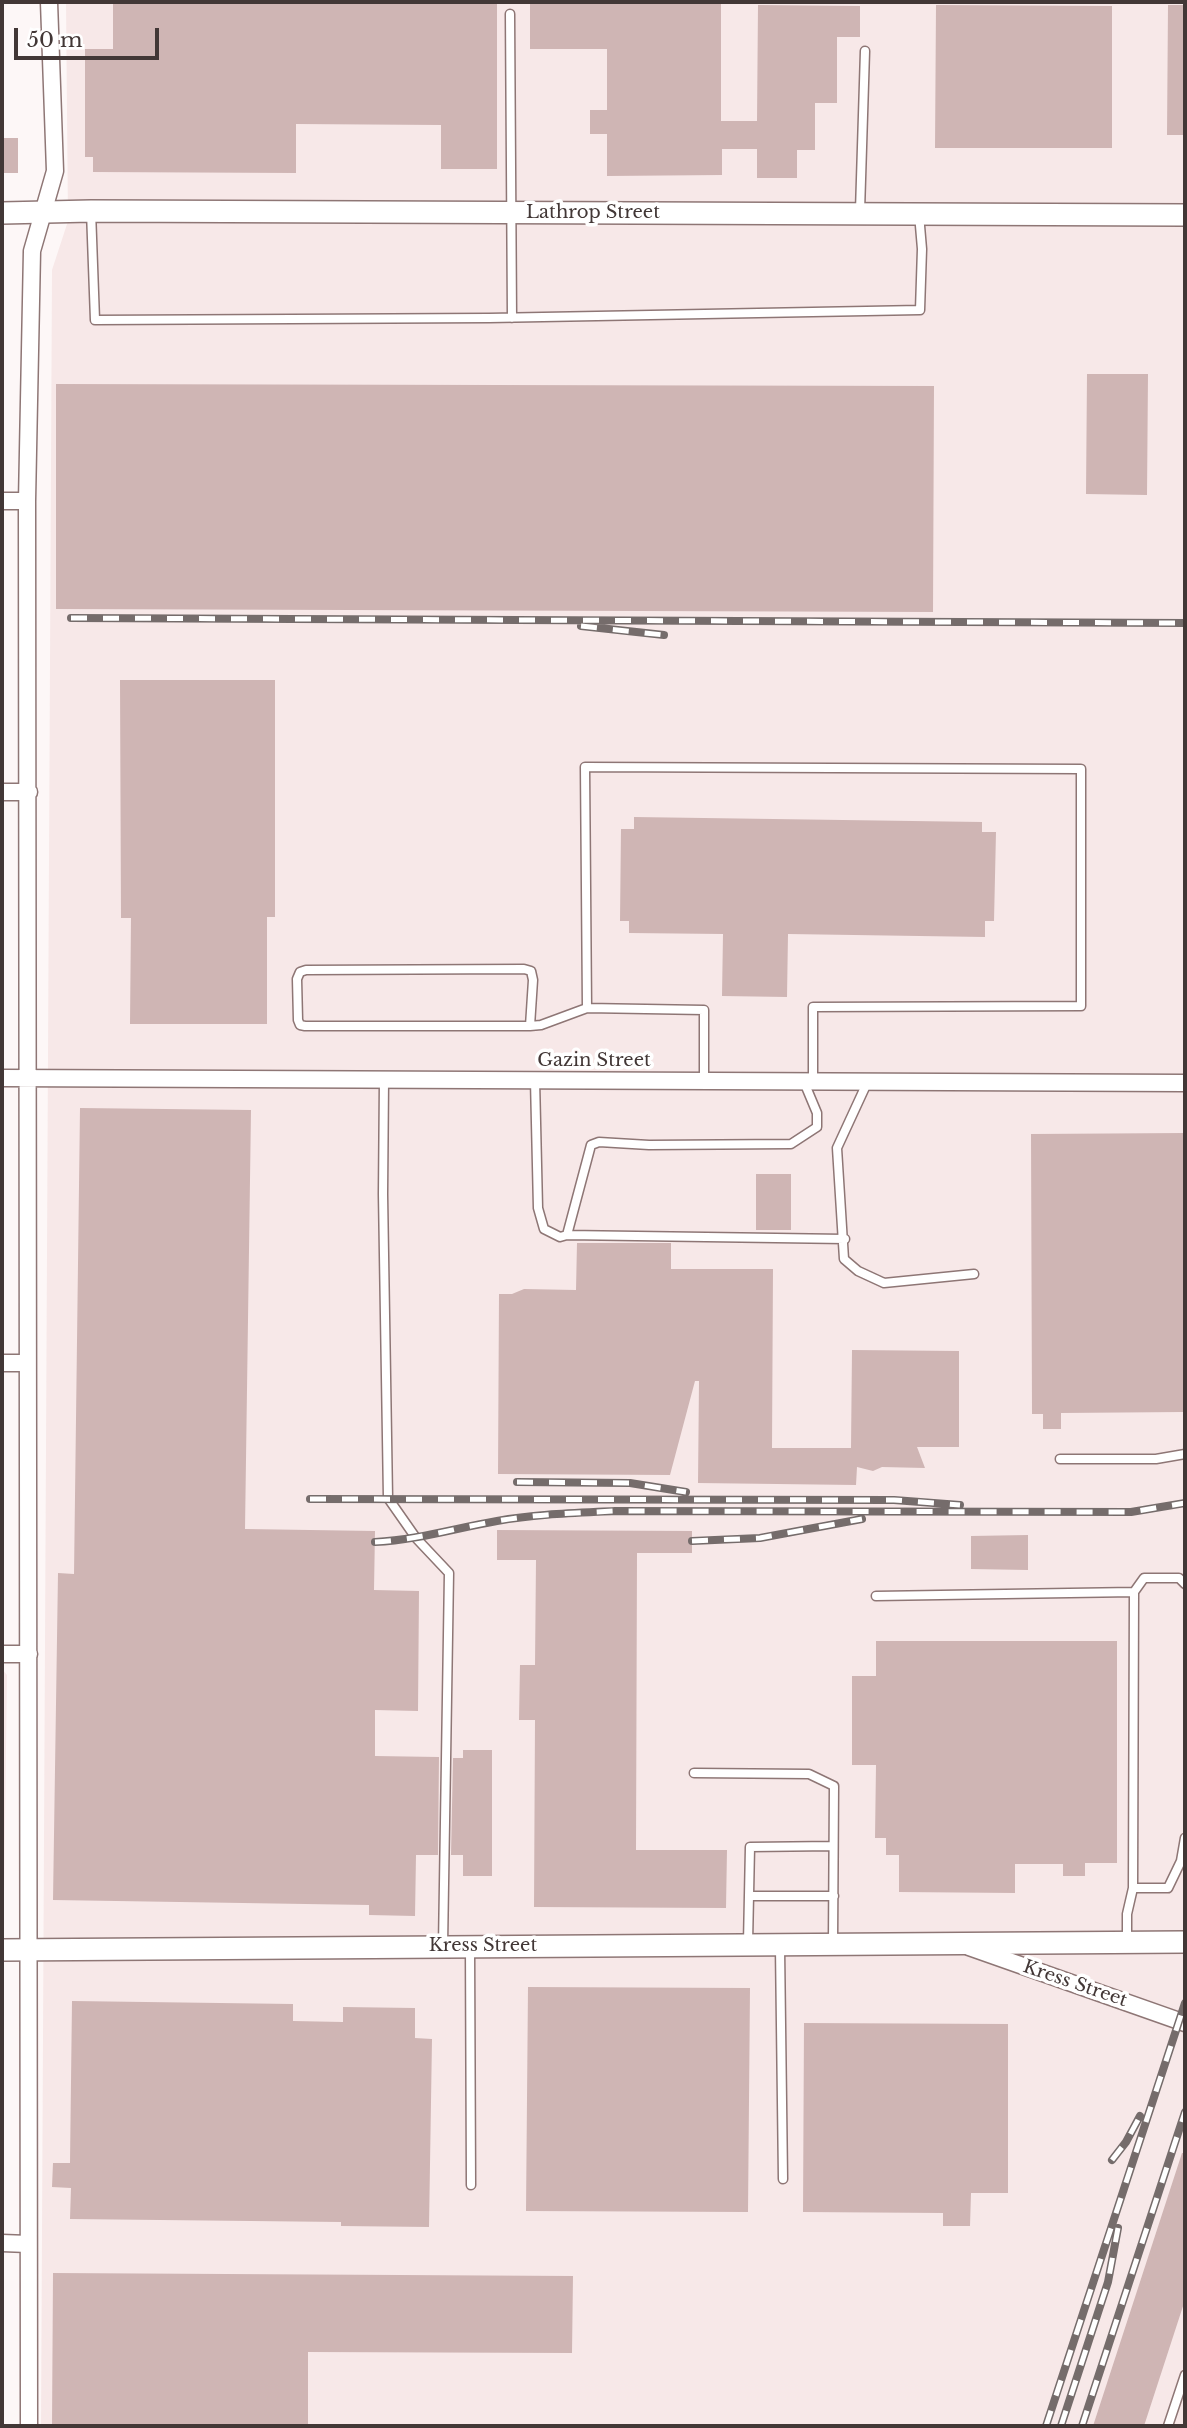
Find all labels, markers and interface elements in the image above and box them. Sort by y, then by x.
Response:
scale bar [18,14,163,58]
text: 50 m [27,27,82,53]
street label: Lathrop Street [526,202,660,224]
street label: Gazin Street [537,1050,651,1072]
street label: Kress Street [429,1935,537,1957]
street label: Kress Street [1020,1956,1130,2012]

